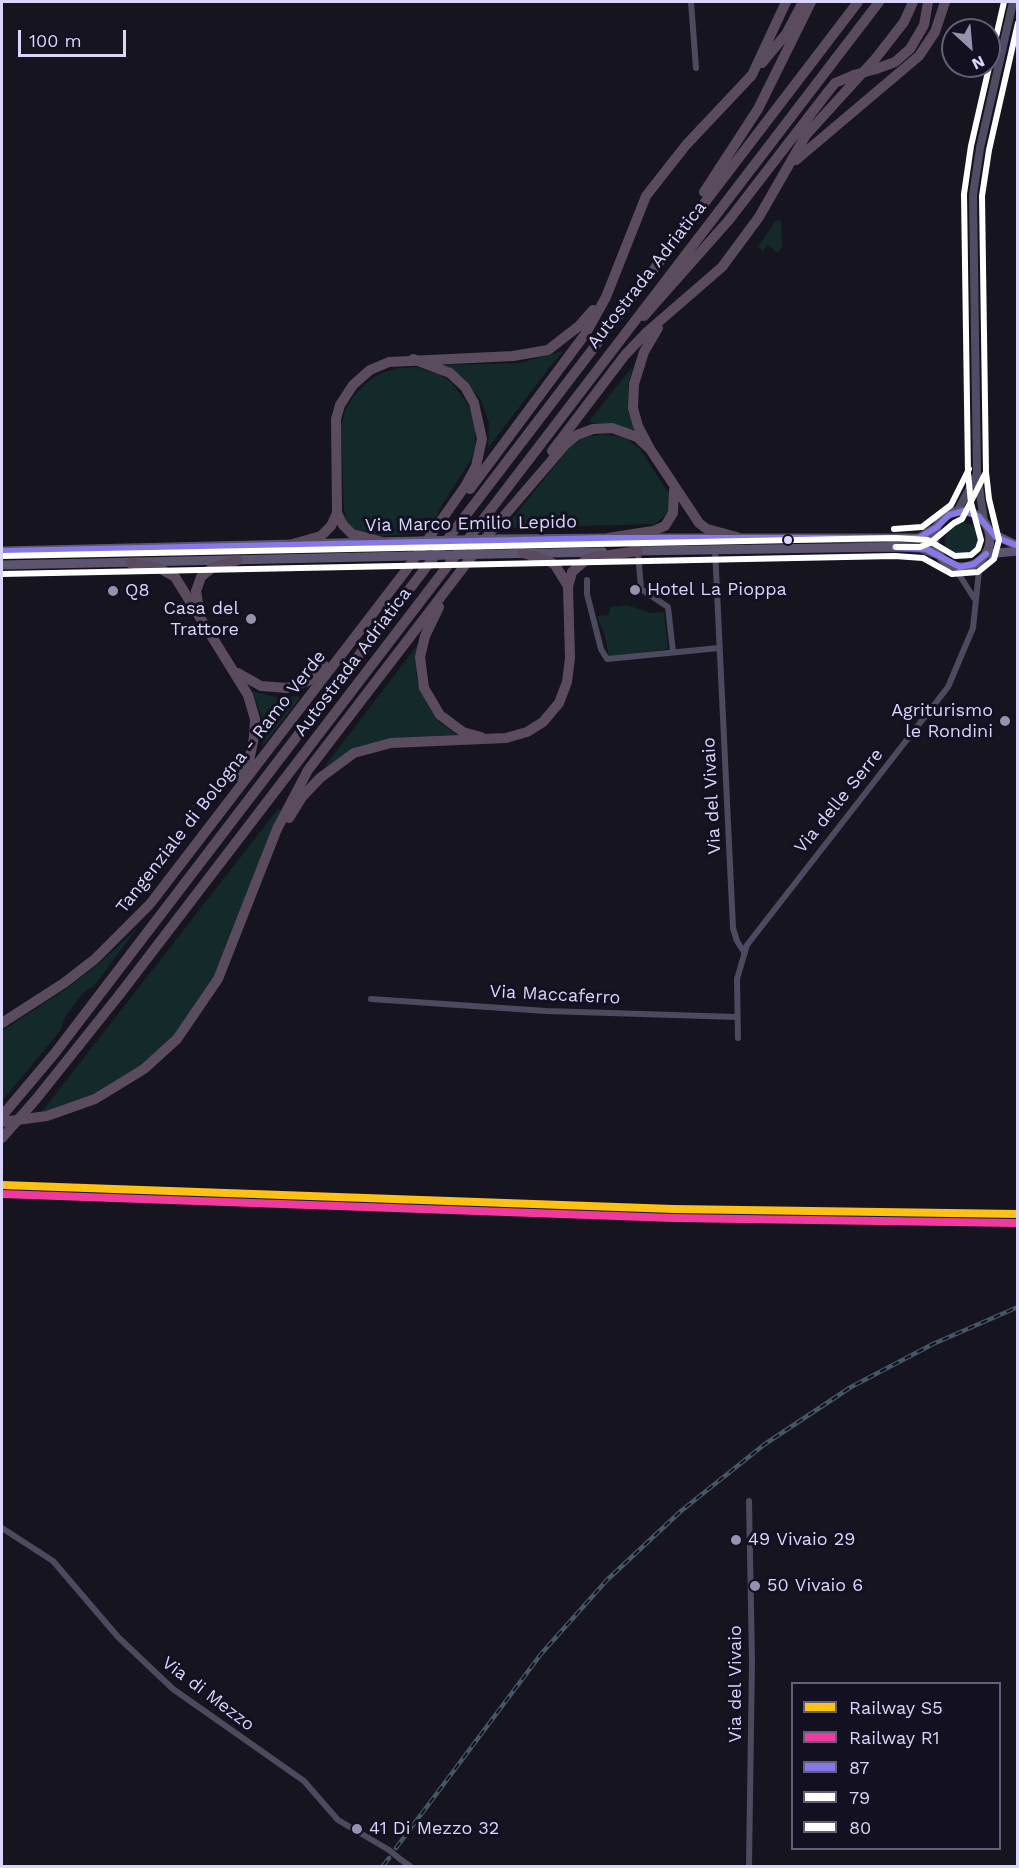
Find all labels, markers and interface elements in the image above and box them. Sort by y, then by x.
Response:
scale bar [21,18,129,56]
north arrow [941,18,1001,78]
text: 100 m [29,30,82,51]
text: N [969,52,988,74]
street label: Autostrada Adriatica [583,197,711,353]
street label: Via Marco Emilio Lepido [365,511,577,537]
unlabelled marker [782,534,794,546]
place label: Hotel La Pioppa [647,579,787,601]
place label: Q8 [125,580,150,602]
street label: Autostrada Adriatica [290,583,416,741]
marker: Hotel La Pioppa [628,583,642,597]
marker: Q8 [106,584,120,598]
place label: Casa del Trattore [163,598,239,640]
marker: Casa del Trattore [244,612,258,626]
street label: Tangenziale di Bologna - Ramo Verde [112,646,330,918]
place label: Agriturismo le Rondini [891,700,993,742]
marker: Agriturismo le Rondini [998,714,1012,728]
street label: Via del Vivaio [698,737,726,855]
street label: Via delle Serre [790,744,888,858]
street label: Via Maccaferro [489,981,621,1009]
place label: 49 Vivaio 29 [748,1529,855,1551]
marker: 49 Vivaio 29 [729,1533,743,1547]
place label: 50 Vivaio 6 [767,1575,863,1597]
marker: 50 Vivaio 6 [748,1579,762,1593]
street label: Via del Vivaio [725,1625,747,1743]
street label: Via di Mezzo [157,1652,259,1736]
legend [791,1682,1001,1850]
text: Railway S5 [849,1697,943,1718]
text: Railway R1 [849,1727,940,1748]
text: 87 [849,1757,869,1778]
text: 79 [849,1787,870,1808]
text: 80 [849,1817,871,1838]
place label: 41 Di Mezzo 32 [369,1818,499,1840]
marker: 41 Di Mezzo 32 [350,1822,364,1836]

